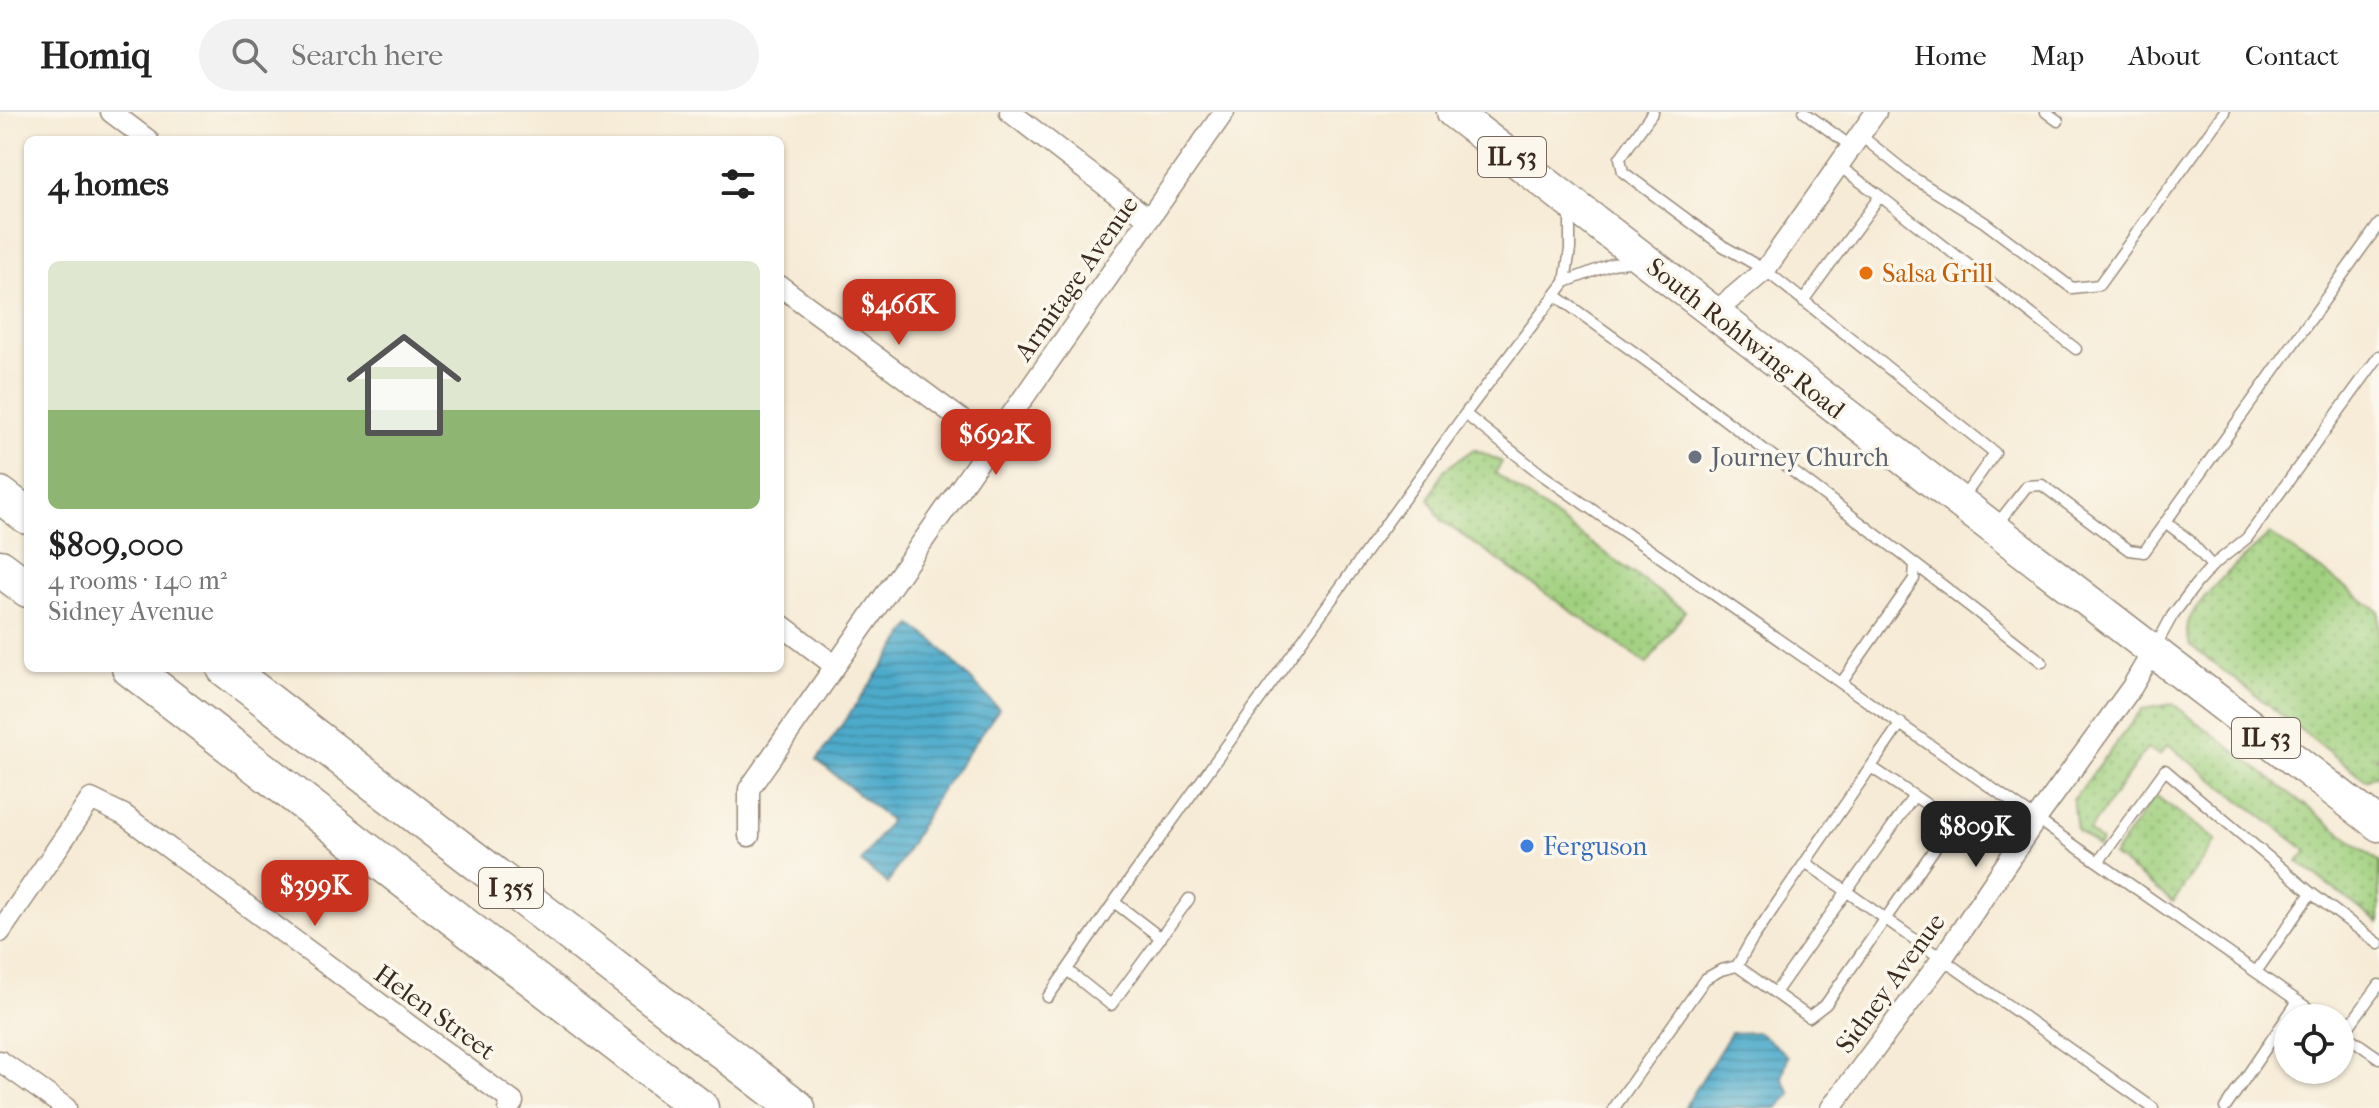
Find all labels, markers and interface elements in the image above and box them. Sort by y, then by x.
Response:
search box [199,19,759,91]
text: Homiq [40,33,151,78]
icon: search [227,33,271,77]
text: Search here [291,38,443,73]
text: Home [1914,39,1987,72]
text: Map [2031,39,2084,72]
text: About [2128,39,2201,72]
text: Contact [2245,39,2339,72]
road number: IL 53 [1478,137,1546,177]
icon: filters [716,162,760,206]
text: 4 homes [48,164,169,204]
street label: Armitage Avenue [1007,190,1145,368]
street label: South Rohlwing Road [1640,251,1852,426]
place label: Salsa Grill [1882,258,1993,289]
marker: Salsa Grill [1857,264,1875,282]
pin: $466K [843,279,955,347]
text: $466K [861,289,937,320]
icon: home [332,313,476,457]
pin: $692K [940,409,1052,477]
text: $692K [959,419,1033,450]
place label: Journey Church [1709,442,1890,473]
marker: Journey Church [1686,448,1704,466]
text: $809,000 [48,525,184,565]
text: 4 rooms · 140 m² [48,565,227,596]
text: Sidney Avenue [48,596,214,627]
road number: IL 53 [2232,718,2300,758]
pin: $809K [1920,801,2032,869]
text: $809K [1939,811,2013,842]
place label: Ferguson [1543,831,1647,862]
marker: Ferguson [1518,837,1536,855]
pin: $399K [259,860,371,928]
road number: I 355 [479,868,543,908]
text: $399K [279,870,351,901]
street label: Sidney Avenue [1829,907,1952,1059]
street label: Helen Street [368,958,502,1067]
map controls [2274,1004,2354,1084]
button: locate [2274,1004,2354,1084]

